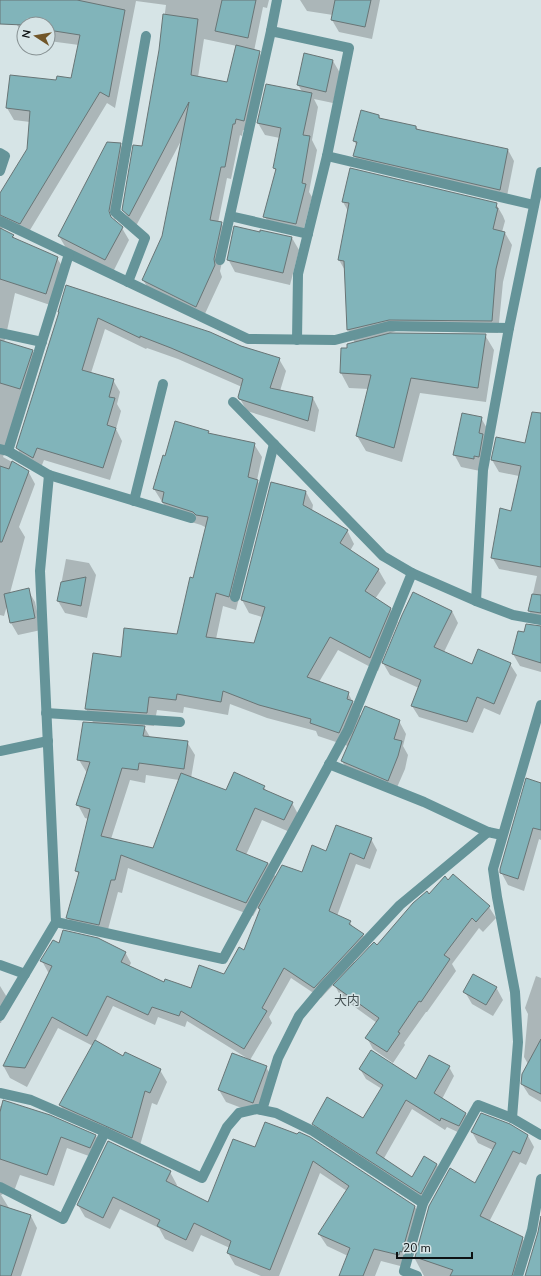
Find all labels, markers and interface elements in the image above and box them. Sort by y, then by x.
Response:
north arrow [16,16,56,56]
text: N [19,28,35,40]
district label: 大内 [334,992,360,1010]
scale bar [397,1234,472,1260]
text: 20 m [403,1240,431,1256]

